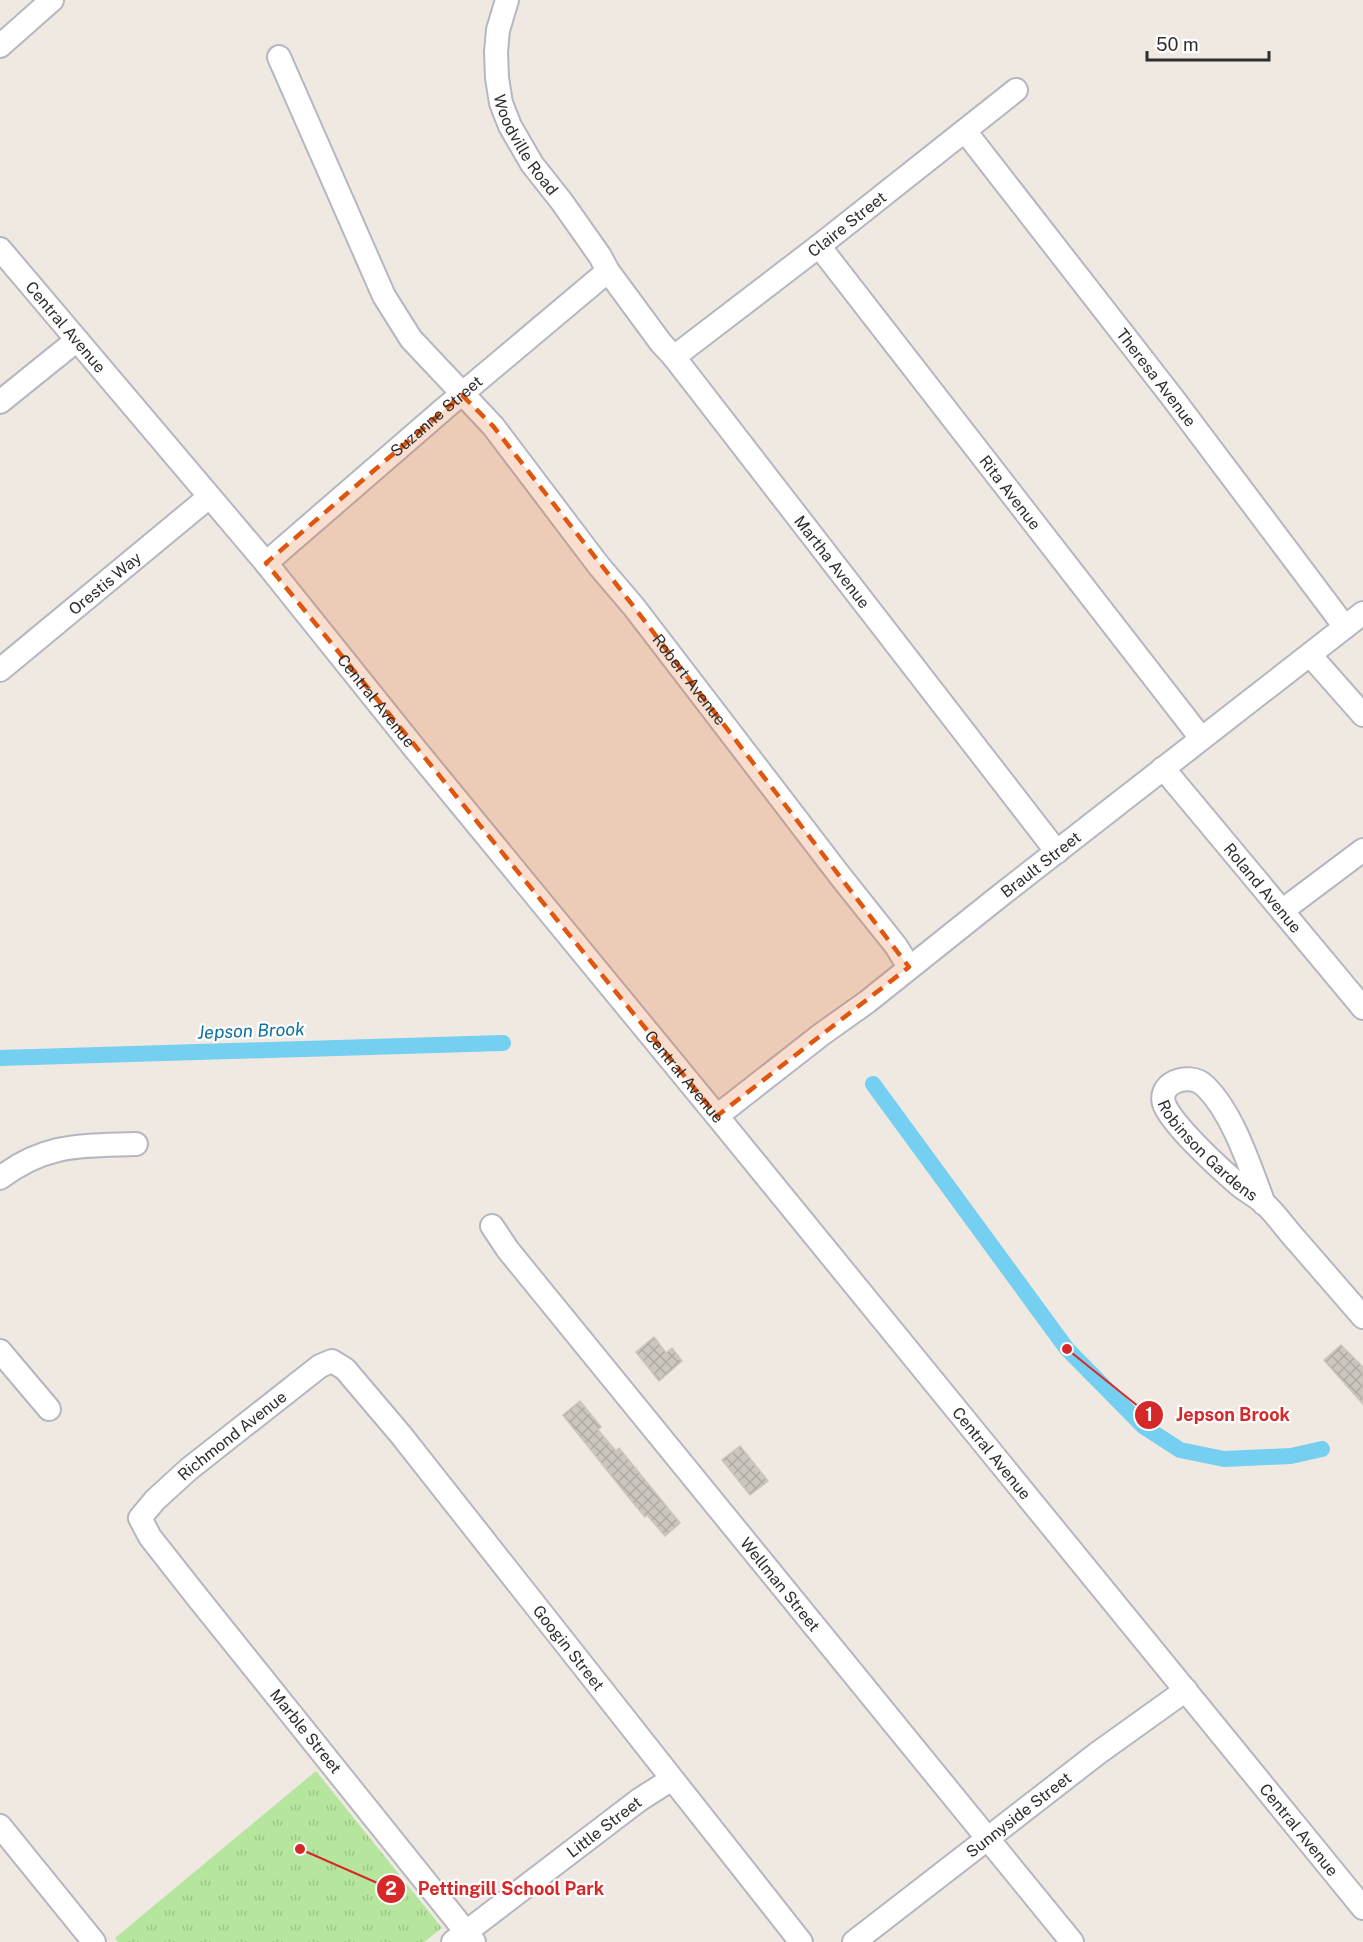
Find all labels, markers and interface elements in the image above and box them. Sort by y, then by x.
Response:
scale bar [1147,24,1268,62]
text: 50 m [1156,34,1199,55]
street label: Woodville Road [490,93,562,199]
street label: Claire Street [804,188,890,261]
street label: Central Avenue [22,278,110,377]
street label: Theresa Avenue [1112,325,1200,430]
street label: Suzanne Street [387,372,486,461]
street label: Rita Avenue [975,452,1045,534]
street label: Martha Avenue [790,512,874,612]
street label: Orestis Way [65,548,145,619]
street label: Robert Avenue [648,630,730,729]
street label: Central Avenue [333,651,419,751]
street label: Brault Street [997,828,1085,902]
street label: Roland Avenue [1220,839,1305,937]
water label: Jepson Brook [197,1018,305,1043]
street label: Central Avenue [641,1027,728,1127]
street label: Robinson Gardens [1153,1097,1261,1205]
street label: Richmond Avenue [174,1387,290,1485]
callout: Jepson Brook [1134,1397,1302,1433]
street label: Central Avenue [948,1403,1035,1503]
text: 1 [1145,1404,1153,1425]
text: Jepson Brook [1176,1404,1291,1425]
street label: Wellman Street [736,1534,824,1635]
street label: Googin Street [529,1601,608,1695]
street label: Marble Street [266,1685,345,1777]
street label: Sunnyside Street [962,1768,1075,1862]
street label: Central Avenue [1255,1780,1342,1880]
street label: Little Street [563,1793,645,1862]
callout: Pettingill School Park [376,1871,617,1907]
text: 2 [385,1878,397,1899]
text: Pettingill School Park [418,1878,605,1899]

